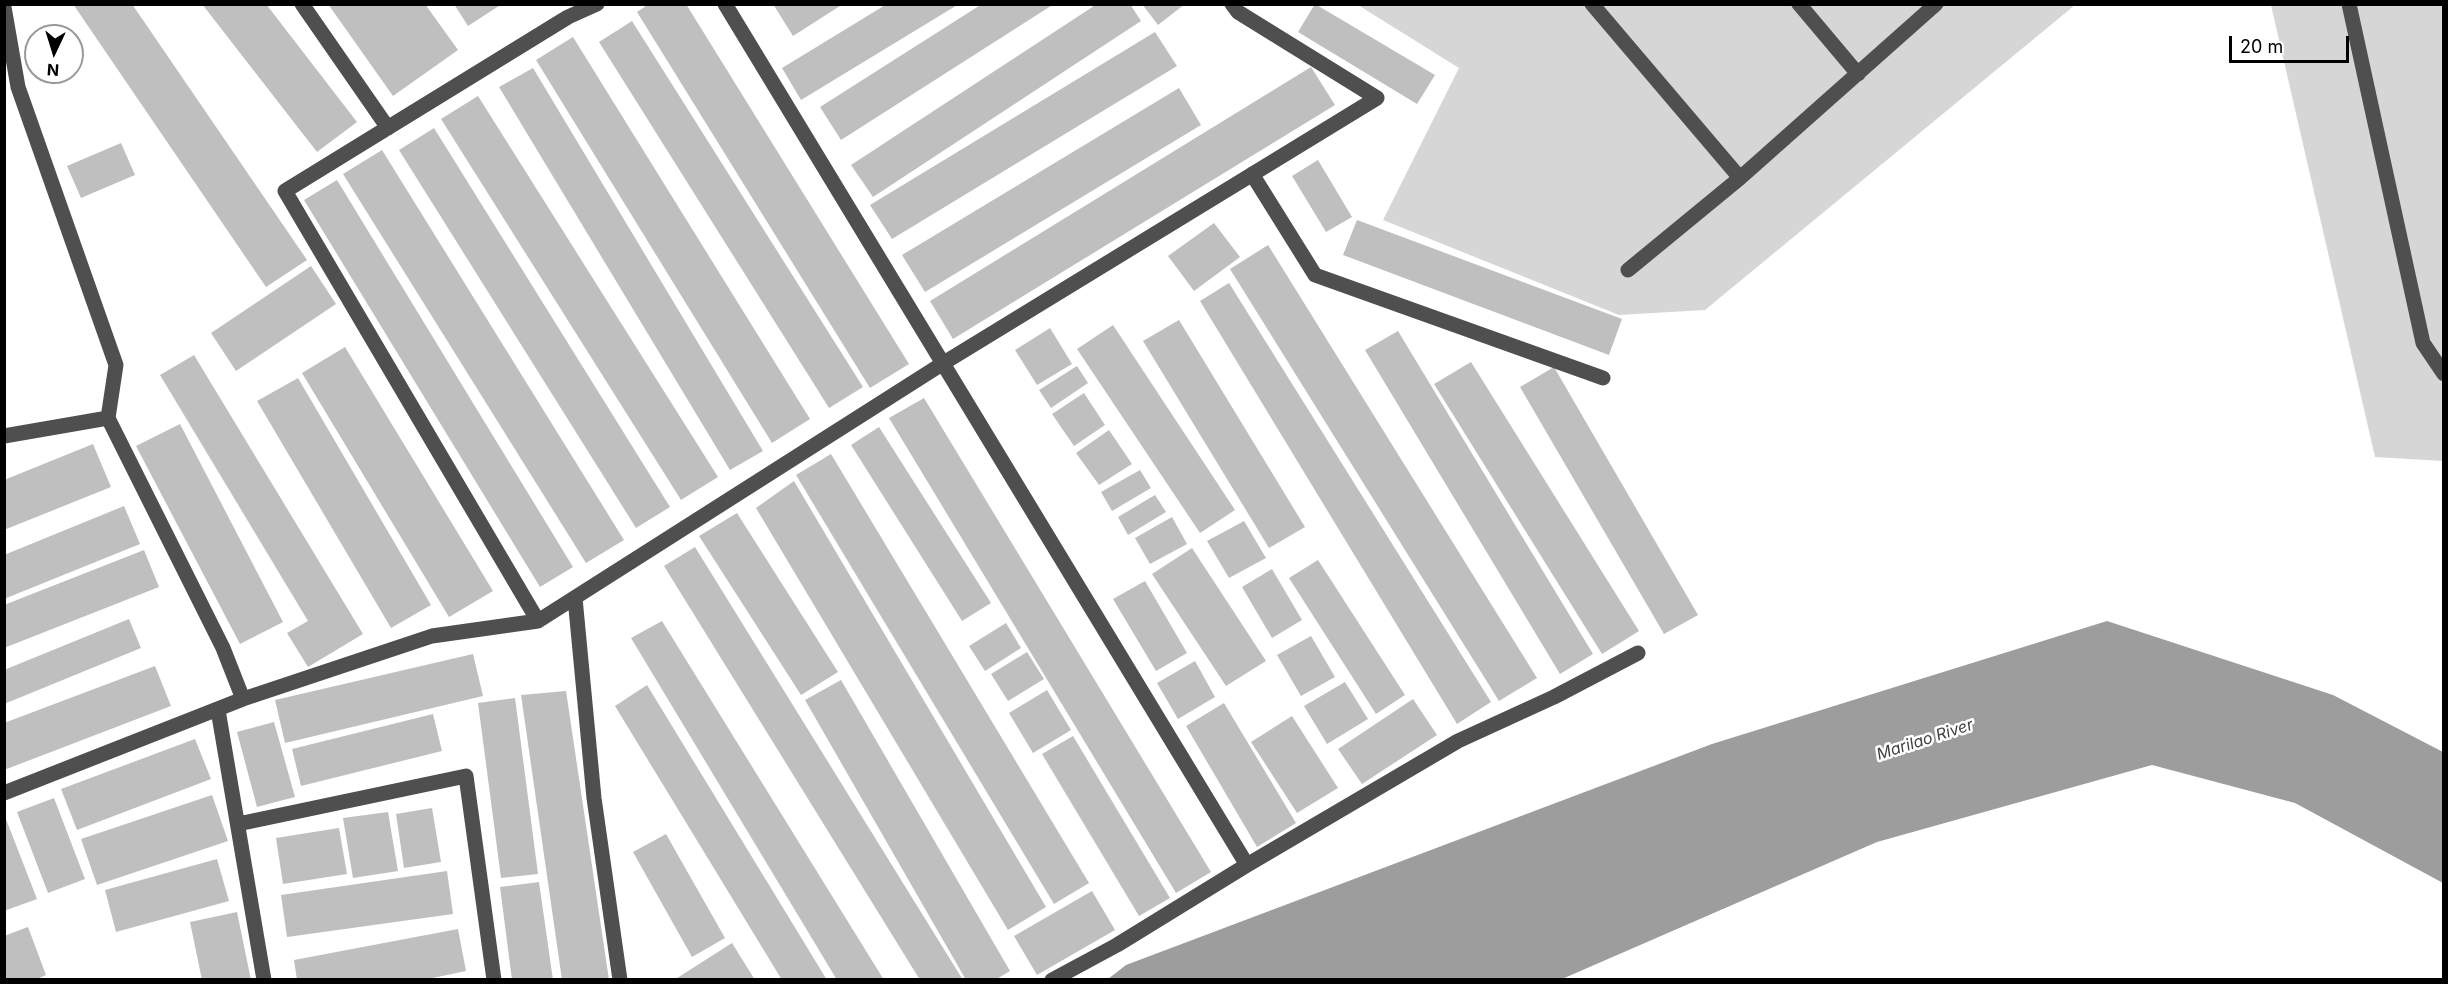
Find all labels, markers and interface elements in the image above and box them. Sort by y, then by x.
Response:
north arrow [24,24,84,84]
scale bar [2232,24,2352,62]
text: 20 m [2240,36,2283,57]
text: N [46,60,60,80]
water label: Marilao River [1874,715,1976,765]

